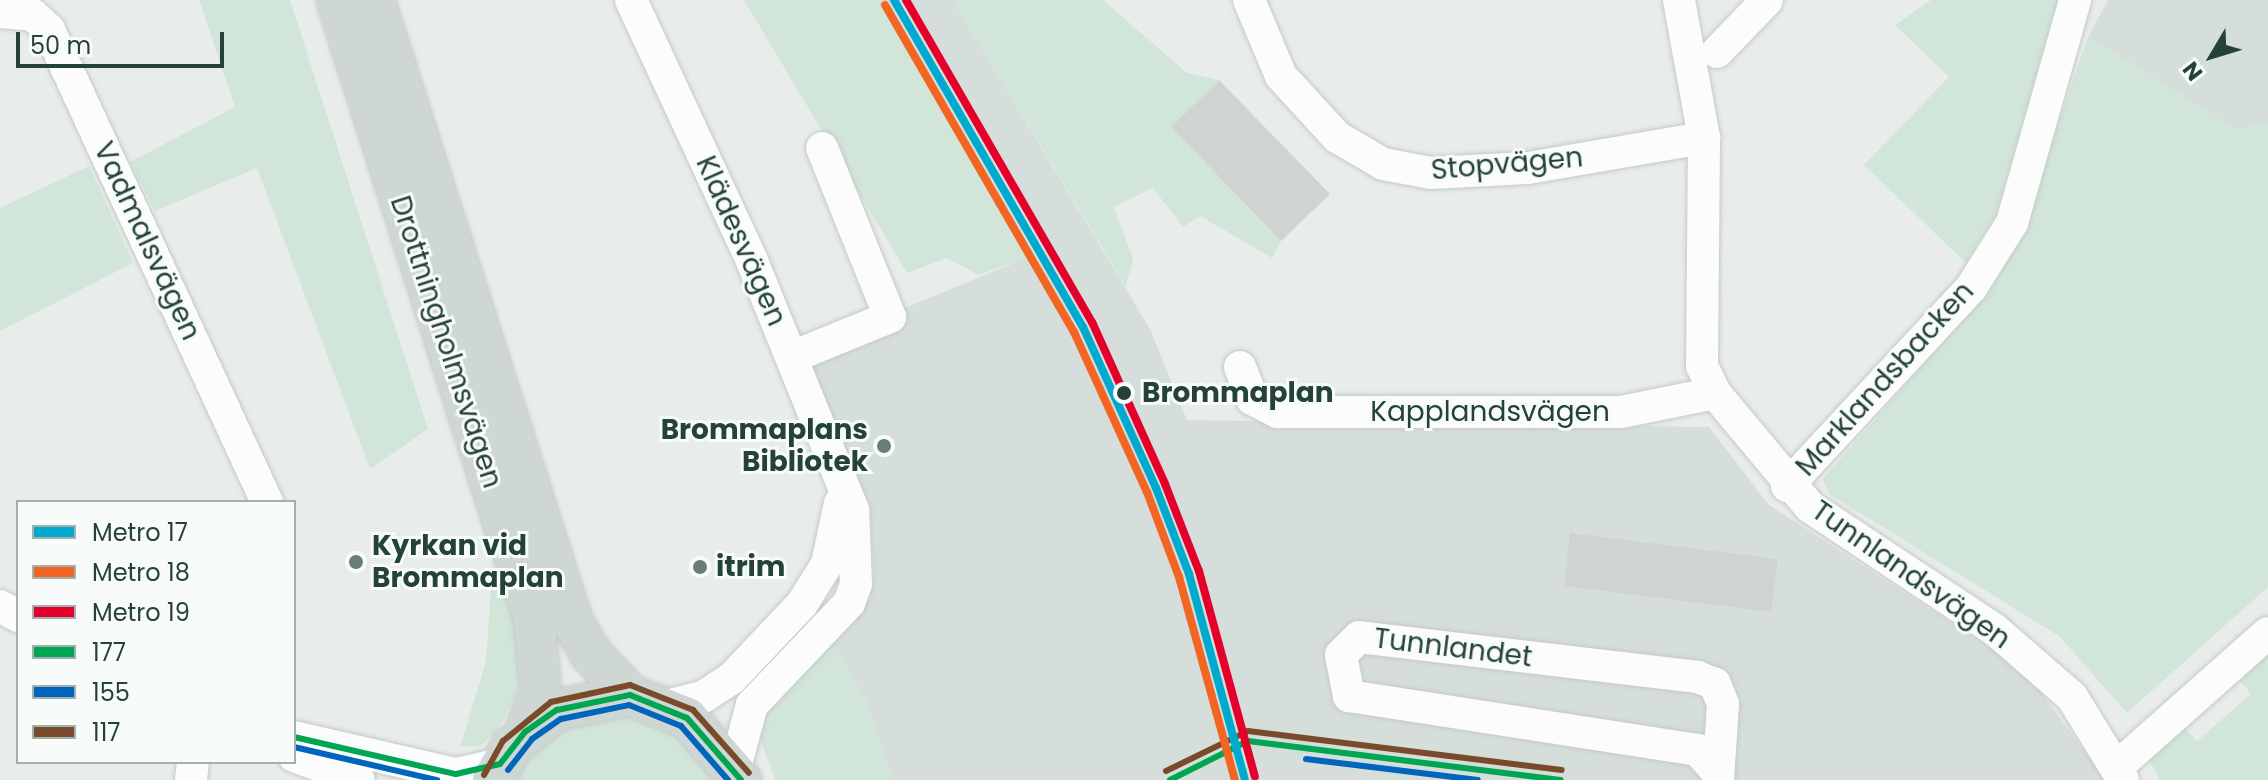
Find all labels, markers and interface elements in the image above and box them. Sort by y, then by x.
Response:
scale bar [20,16,228,66]
north arrow [2172,16,2252,96]
text: 50 m [30,29,91,62]
text: N [2175,55,2210,87]
street label: Vadmalsvägen [86,137,208,345]
street label: Stopvägen [1430,141,1584,187]
street label: Klädesvägen [689,151,793,331]
street label: Drottningholmsvägen [383,192,509,492]
street label: Marklandsbacken [1789,275,1981,483]
place label: Brommaplan [1142,376,1334,410]
marker: Brommaplan [1113,382,1135,404]
street label: Kapplandsvägen [1370,395,1610,429]
place label: Brommaplans Bibliotek [661,413,868,479]
marker: Brommaplans Bibliotek [875,437,893,455]
street label: Tunnlandsvägen [1805,494,2017,656]
legend [16,500,296,764]
text: Metro 17 [92,516,188,549]
place label: Kyrkan vid Brommaplan [372,529,564,595]
place label: itrim [716,550,786,584]
marker: Kyrkan vid Brommaplan [347,553,365,571]
text: Metro 18 [92,556,190,589]
marker: itrim [691,558,709,576]
text: Metro 19 [92,596,190,629]
street label: Tunnlandet [1372,622,1534,674]
text: 177 [92,636,126,669]
text: 155 [92,676,130,709]
text: 117 [92,716,120,749]

